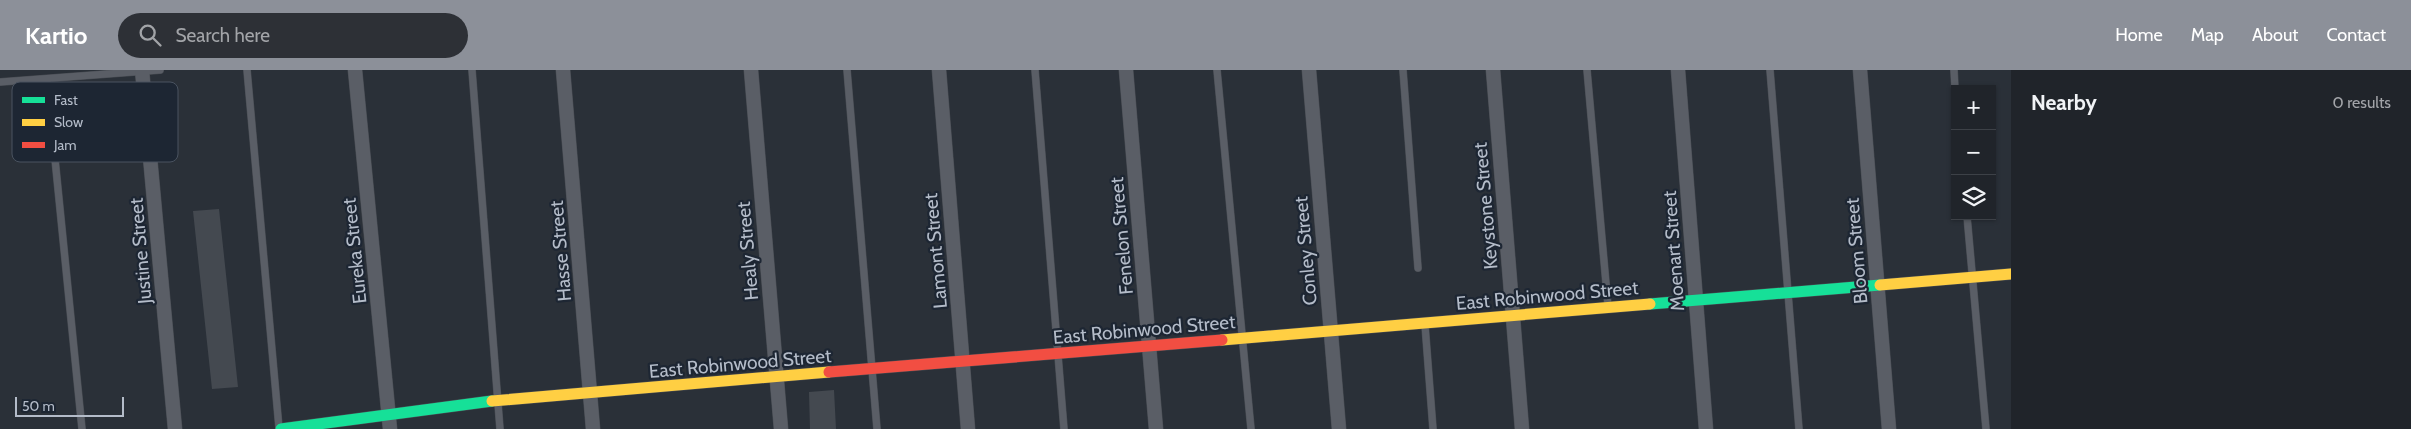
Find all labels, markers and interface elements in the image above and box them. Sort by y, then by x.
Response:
search box [118,13,468,58]
text: Kartio [25,21,88,50]
icon: search [136,21,164,49]
text: Search here [176,24,270,47]
text: Home [2115,24,2163,46]
text: Map [2191,24,2224,46]
text: About [2252,24,2298,46]
text: Contact [2326,24,2386,46]
legend [12,82,178,162]
map controls [1951,85,1996,220]
button: + [1951,85,1996,130]
text: Nearby [2031,90,2097,115]
text: Fast [54,91,78,109]
text: 0 results [2332,93,2391,112]
text: Slow [54,113,83,131]
button: − [1951,130,1996,175]
text: Jam [53,136,76,154]
street label: Keystone Street [1468,141,1503,270]
button: layers [1951,175,1996,220]
street label: Fenelon Street [1105,176,1138,296]
street label: Moenart Street [1658,189,1689,312]
street label: Lamont Street [919,192,952,310]
street label: Conley Street [1289,195,1322,306]
street label: Justine Street [124,196,157,306]
street label: Eureka Street [337,196,371,305]
street label: Bloom Street [1840,196,1873,305]
street label: Hasse Street [545,199,576,302]
street label: Healy Street [732,200,763,301]
street label: East Robinwood Street [1455,276,1640,315]
street label: East Robinwood Street [1052,310,1237,349]
street label: East Robinwood Street [648,344,833,383]
scale bar [15,394,124,417]
text: 50 m [22,397,55,415]

